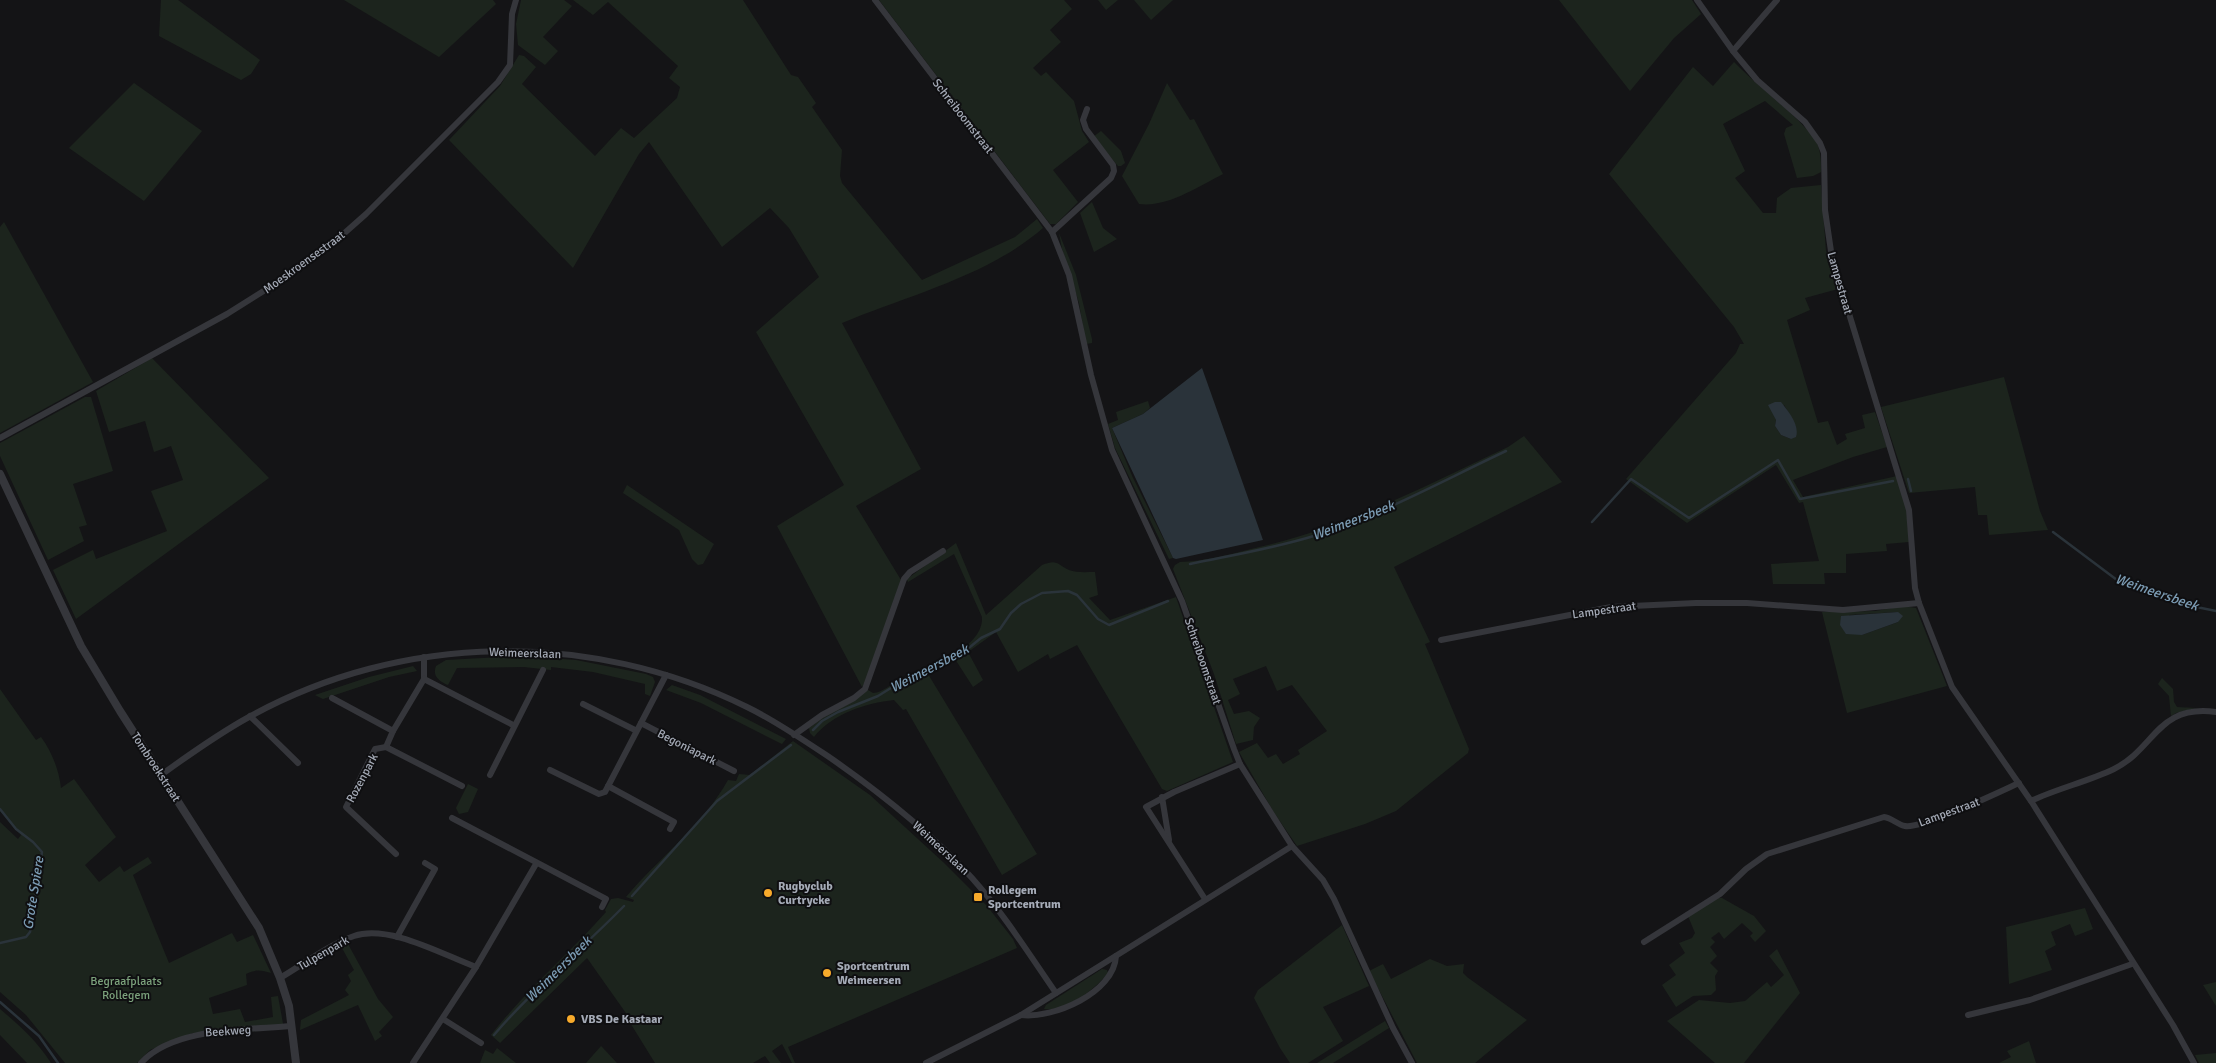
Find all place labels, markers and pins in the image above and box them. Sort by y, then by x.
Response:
place label: Rugbyclub Curtrycke [778,879,833,908]
place label: Rollegem Sportcentrum [988,883,1061,912]
marker: Rugbyclub Curtrycke [762,887,774,899]
marker: Rollegem Sportcentrum [972,891,984,903]
place label: Sportcentrum Weimeersen [837,959,910,988]
marker: Sportcentrum Weimeersen [821,967,833,979]
place label: VBS De Kastaar [581,1012,662,1027]
marker: VBS De Kastaar [565,1013,577,1025]

